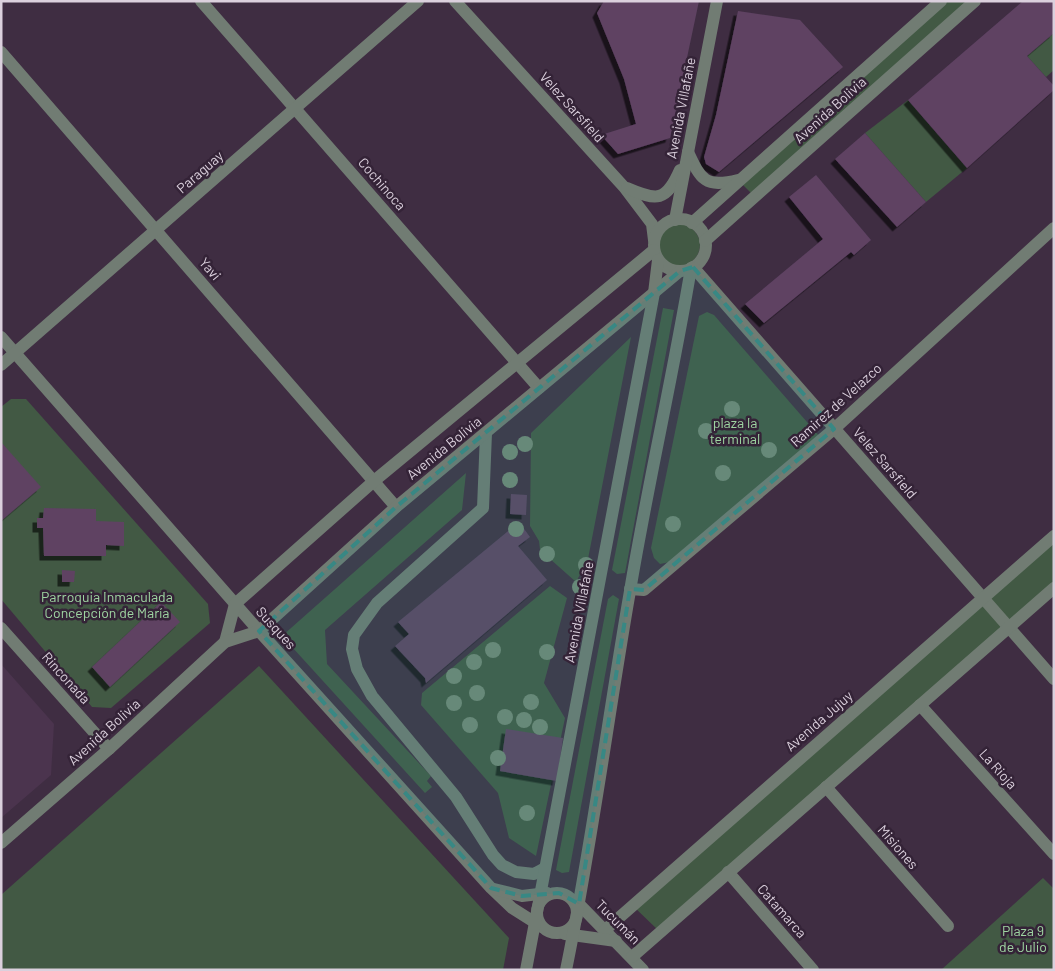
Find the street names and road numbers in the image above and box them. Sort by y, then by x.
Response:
street label: Avenida Villafañe [662,56,699,160]
street label: Velez Sarsfield [536,68,608,145]
street label: Avenida Bolivia [790,73,869,146]
street label: Paraguay [173,146,227,196]
street label: Cochinoca [355,154,410,213]
street label: Yavi [196,254,225,284]
street label: Ramirez de Velazco [787,359,885,450]
street label: Avenida Bolivia [403,412,485,483]
street label: Velez Sarsfield [850,424,921,502]
street label: Avenida Villafañe [560,560,597,664]
street label: Susques [253,603,300,653]
street label: Rinconada [39,648,94,707]
street label: Avenida Jujuy [782,686,856,754]
street label: Avenida Bolivia [64,695,143,768]
street label: La Rioja [976,745,1021,792]
street label: Misiones [875,821,922,872]
street label: Catamarca [754,880,810,941]
street label: Tucumán [593,896,644,947]

